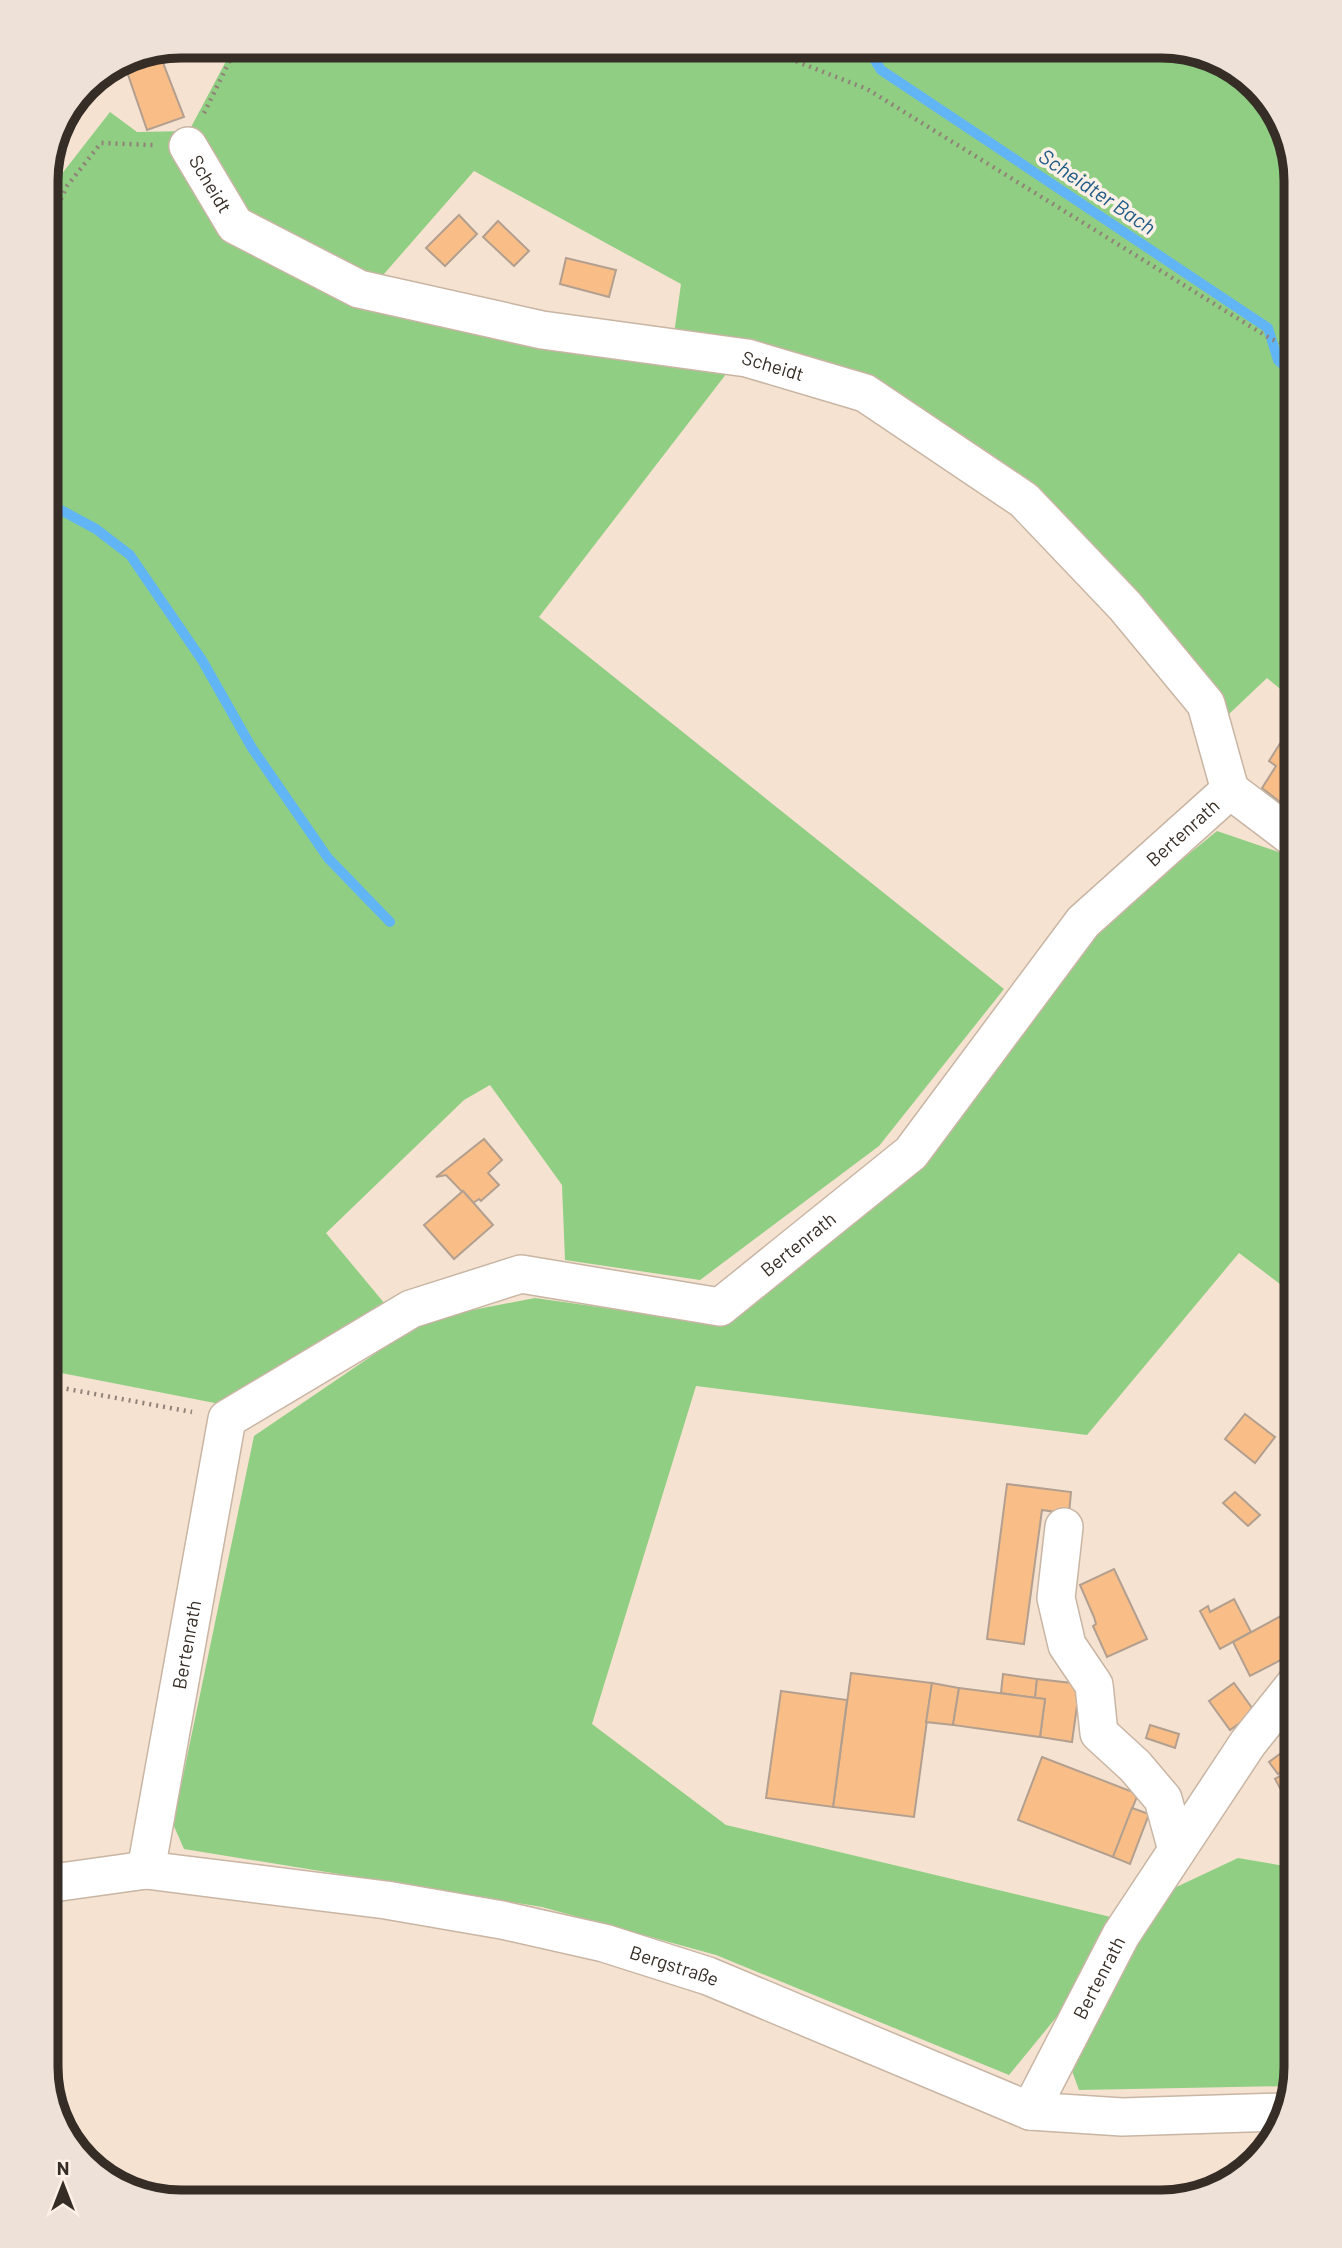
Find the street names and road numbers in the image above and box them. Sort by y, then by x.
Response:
street label: Scheidt [185,150,237,217]
street label: Scheidt [739,345,807,385]
street label: Bertenrath [1141,794,1223,871]
street label: Bertenrath [755,1206,840,1281]
street label: Bertenrath [167,1598,205,1691]
street label: Bertenrath [1068,1932,1129,2023]
street label: Bergstraße [627,1940,723,1990]

